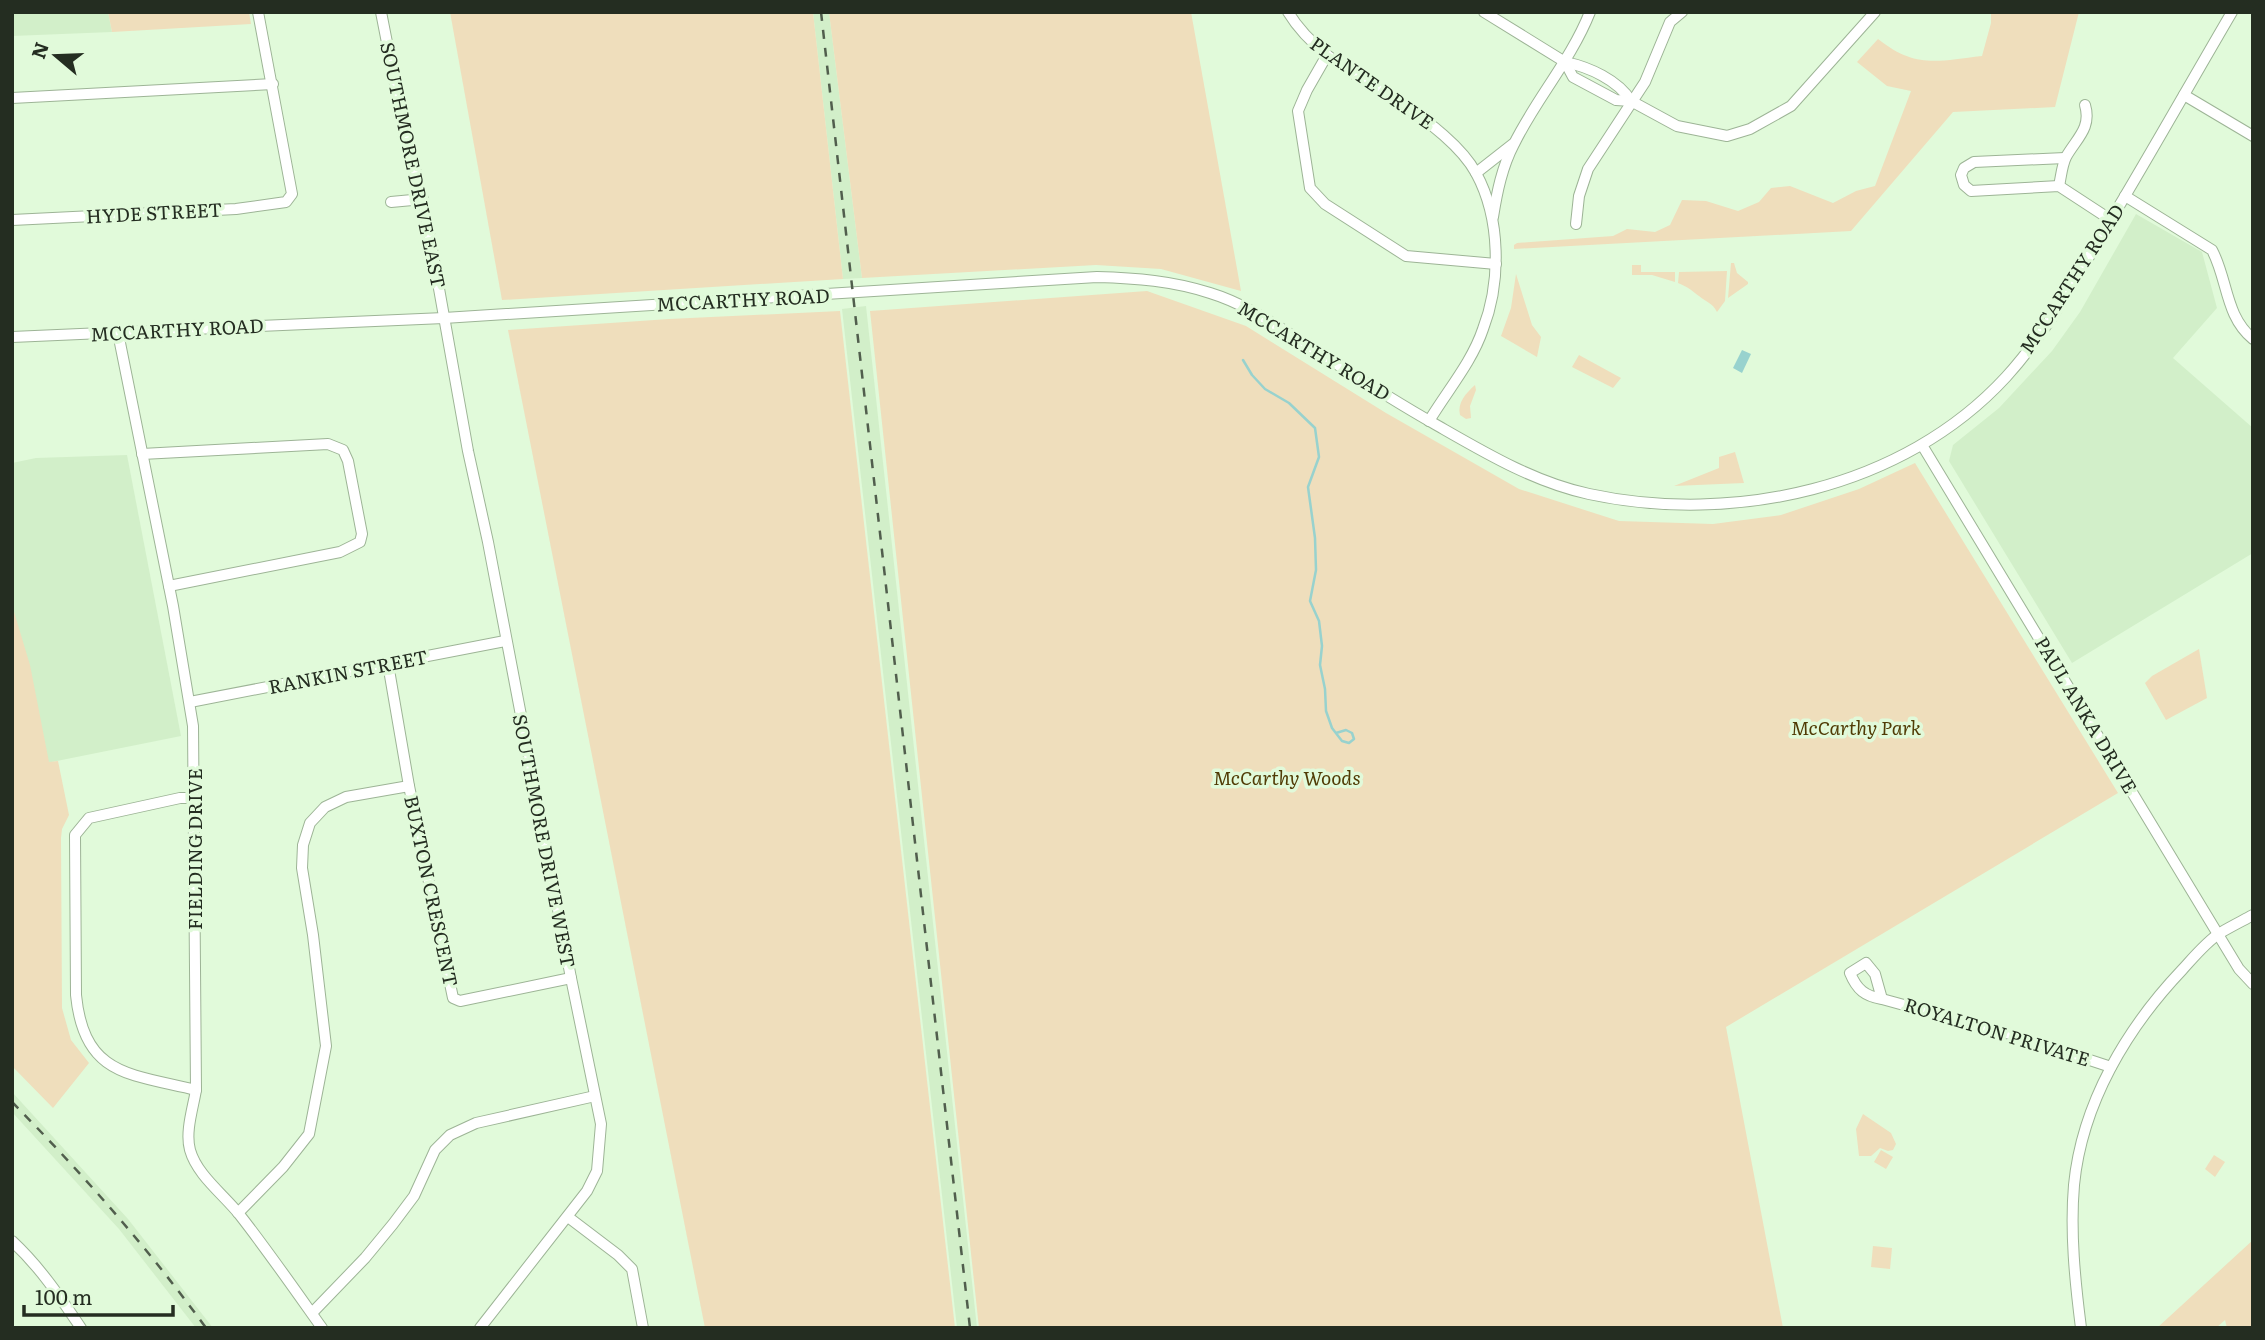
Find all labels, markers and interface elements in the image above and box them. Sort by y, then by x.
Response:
north arrow [21,21,91,91]
street label: PLANTE DRIVE [1305,29,1440,135]
text: N [23,38,55,62]
street label: SOUTHMORE DRIVE EAST [374,39,454,290]
street label: HYDE STREET [85,194,223,230]
street label: MCCARTHY ROAD [2012,198,2130,359]
street label: MCCARTHY ROAD [656,280,830,318]
street label: MCCARTHY ROAD [1233,293,1396,407]
street label: MCCARTHY ROAD [90,310,264,348]
street label: PAUL ANKA DRIVE [2029,631,2145,798]
street label: RANKIN STREET [266,642,430,700]
street label: SOUTHMORE DRIVE WEST [507,712,583,970]
park label: McCarthy Park [1791,713,1922,741]
park label: McCarthy Woods [1213,763,1361,791]
street label: FIELDING DRIVE [180,768,208,930]
street label: BUXTON CRESCENT [398,793,466,989]
street label: ROYALTON PRIVATE [1901,989,2094,1073]
scale bar [24,1274,173,1318]
text: 100 m [35,1280,92,1311]

